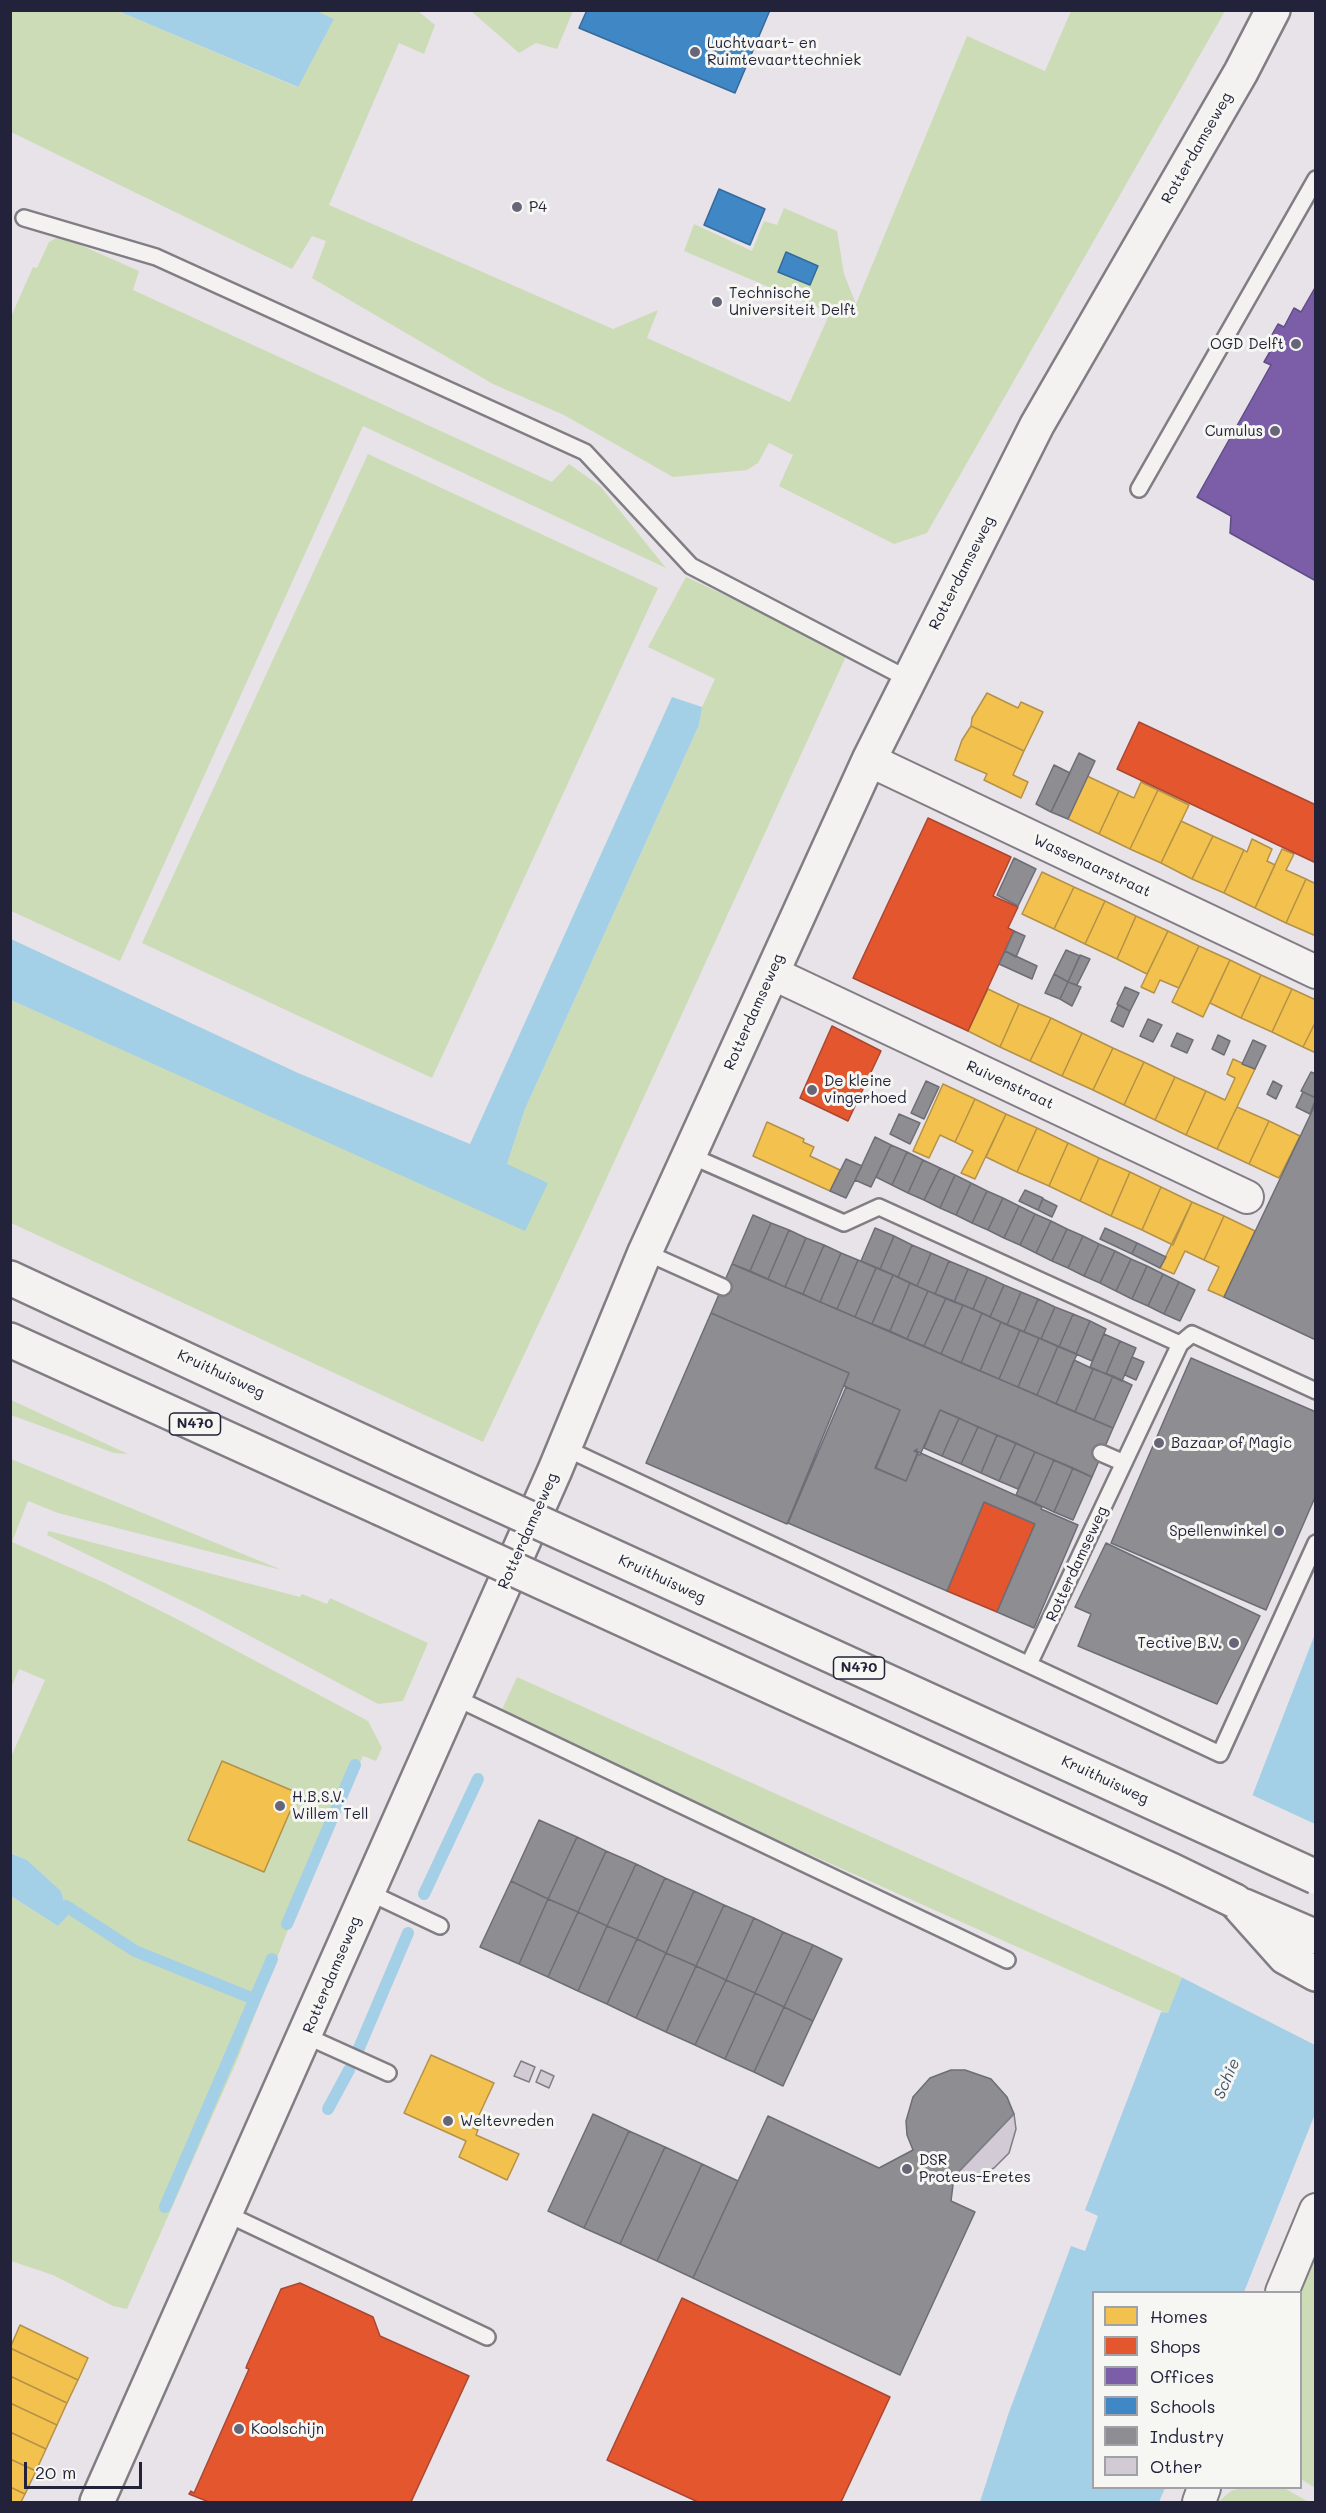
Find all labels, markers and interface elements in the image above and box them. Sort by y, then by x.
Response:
place label: Luchtvaart- en Ruimtevaarttechniek [707,34,861,69]
marker: Luchtvaart- en Ruimtevaarttechniek [688,45,702,59]
street label: Rotterdamseweg [1158,89,1236,207]
place label: P4 [529,198,547,216]
marker: P4 [510,200,524,214]
place label: Technische Universiteit Delft [729,284,856,319]
marker: Technische Universiteit Delft [710,295,724,309]
place label: OGD Delft [1210,335,1284,353]
marker: OGD Delft [1289,337,1303,351]
place label: Cumulus [1205,422,1263,440]
marker: Cumulus [1268,424,1282,438]
street label: Rotterdamseweg [925,513,999,633]
street label: Wassenaarstraat [1030,831,1154,901]
street label: Rotterdamseweg [720,951,788,1073]
street label: Ruivenstraat [963,1057,1057,1113]
place label: De kleine vingerhoed [824,1072,906,1107]
marker: De kleine vingerhoed [805,1083,819,1097]
street label: Kruithuisweg [175,1346,267,1402]
road number: N470 [170,1413,220,1435]
place label: Bazaar of Magic [1171,1434,1292,1452]
marker: Bazaar of Magic [1152,1436,1166,1450]
street label: Rotterdamseweg [494,1470,562,1592]
street label: Rotterdamseweg [1042,1503,1112,1625]
place label: Spellenwinkel [1169,1522,1267,1540]
marker: Spellenwinkel [1272,1524,1286,1538]
street label: Kruithuisweg [616,1551,708,1607]
place label: Tective B.V. [1137,1634,1222,1652]
marker: Tective B.V. [1227,1636,1241,1650]
road number: N470 [834,1657,884,1679]
street label: Kruithuisweg [1059,1752,1151,1808]
place label: H.B.S.V. Willem Tell [292,1788,368,1823]
marker: H.B.S.V. Willem Tell [273,1799,287,1813]
street label: Rotterdamseweg [299,1914,365,2036]
water label: Schie [1210,2056,1244,2102]
place label: Weltevreden [460,2112,554,2130]
marker: Weltevreden [441,2114,455,2128]
place label: DSR Proteus-Eretes [919,2151,1031,2186]
marker: DSR Proteus-Eretes [900,2162,914,2176]
legend [1092,2291,1302,2489]
text: Homes [1150,2304,1208,2328]
text: Shops [1150,2334,1201,2358]
text: Offices [1150,2364,1214,2388]
text: Schools [1150,2394,1215,2418]
place label: Koolschijn [251,2420,324,2438]
marker: Koolschijn [232,2422,246,2436]
text: Industry [1150,2424,1224,2448]
scale bar [27,2450,146,2488]
text: Other [1150,2454,1203,2478]
text: 20 m [35,2460,76,2484]

